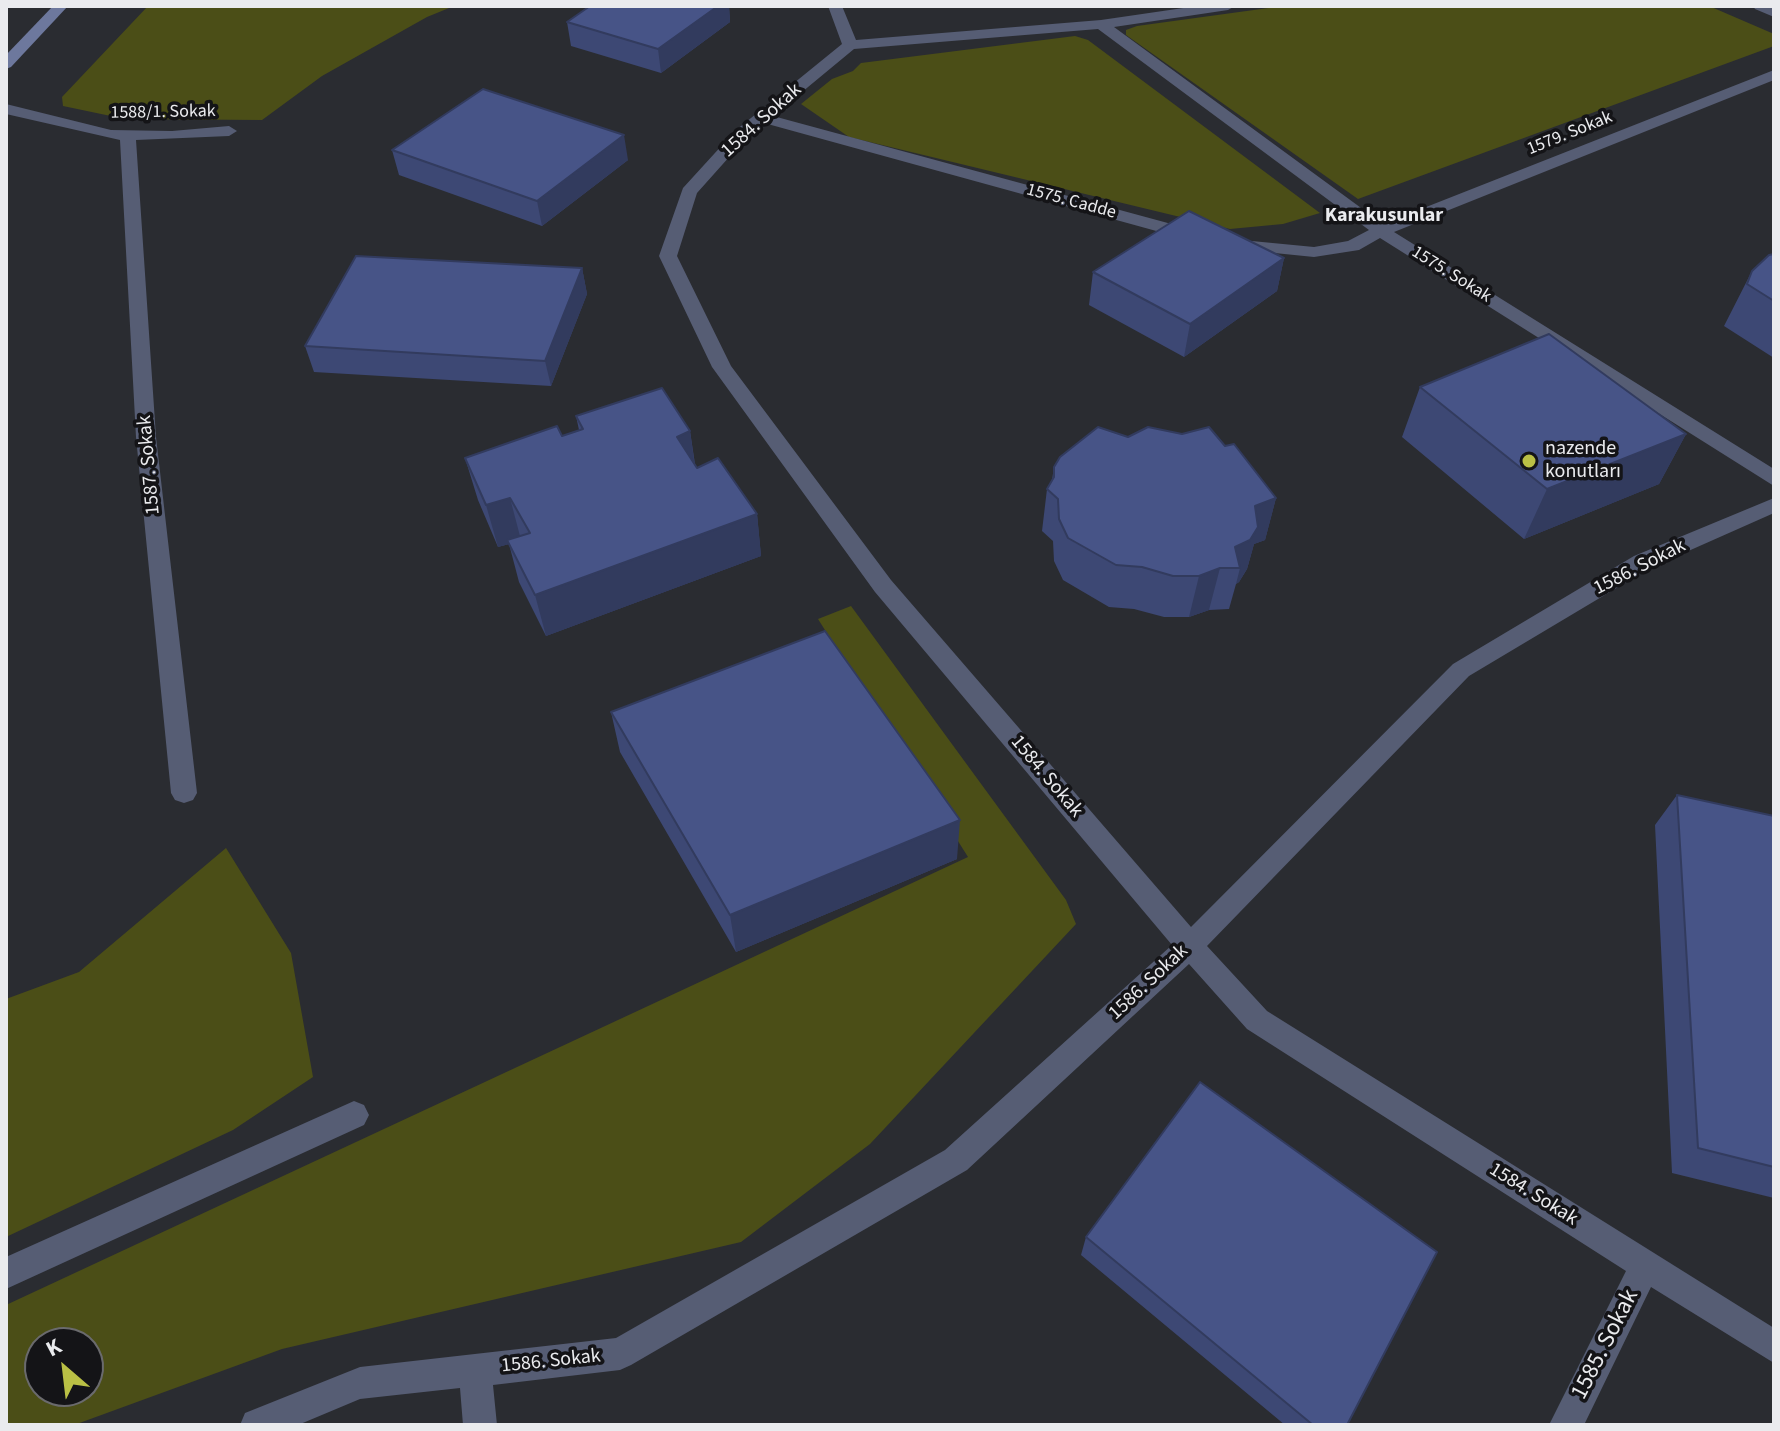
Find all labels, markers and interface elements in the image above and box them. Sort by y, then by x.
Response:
street label: 1584. Sokak [717,79,807,163]
street label: 1588/1. Sokak [110,101,216,125]
street label: 1579. Sokak [1524,107,1616,161]
street label: 1575. Cadde [1024,180,1118,224]
district label: Karakusunlar [1325,205,1443,229]
street label: 1575. Sokak [1407,242,1495,308]
street label: 1587. Sokak [134,414,166,516]
place label: nazende konutları [1545,438,1621,485]
marker: nazende konutları [1520,452,1538,470]
street label: 1586. Sokak [1590,535,1690,601]
street label: 1584. Sokak [1005,731,1087,823]
street label: 1586. Sokak [1104,940,1194,1026]
street label: 1584. Sokak [1484,1158,1582,1232]
street label: 1585. Sokak [1566,1285,1646,1405]
north arrow [24,1327,104,1407]
text: K [40,1330,67,1365]
street label: 1586. Sokak [500,1345,602,1379]

